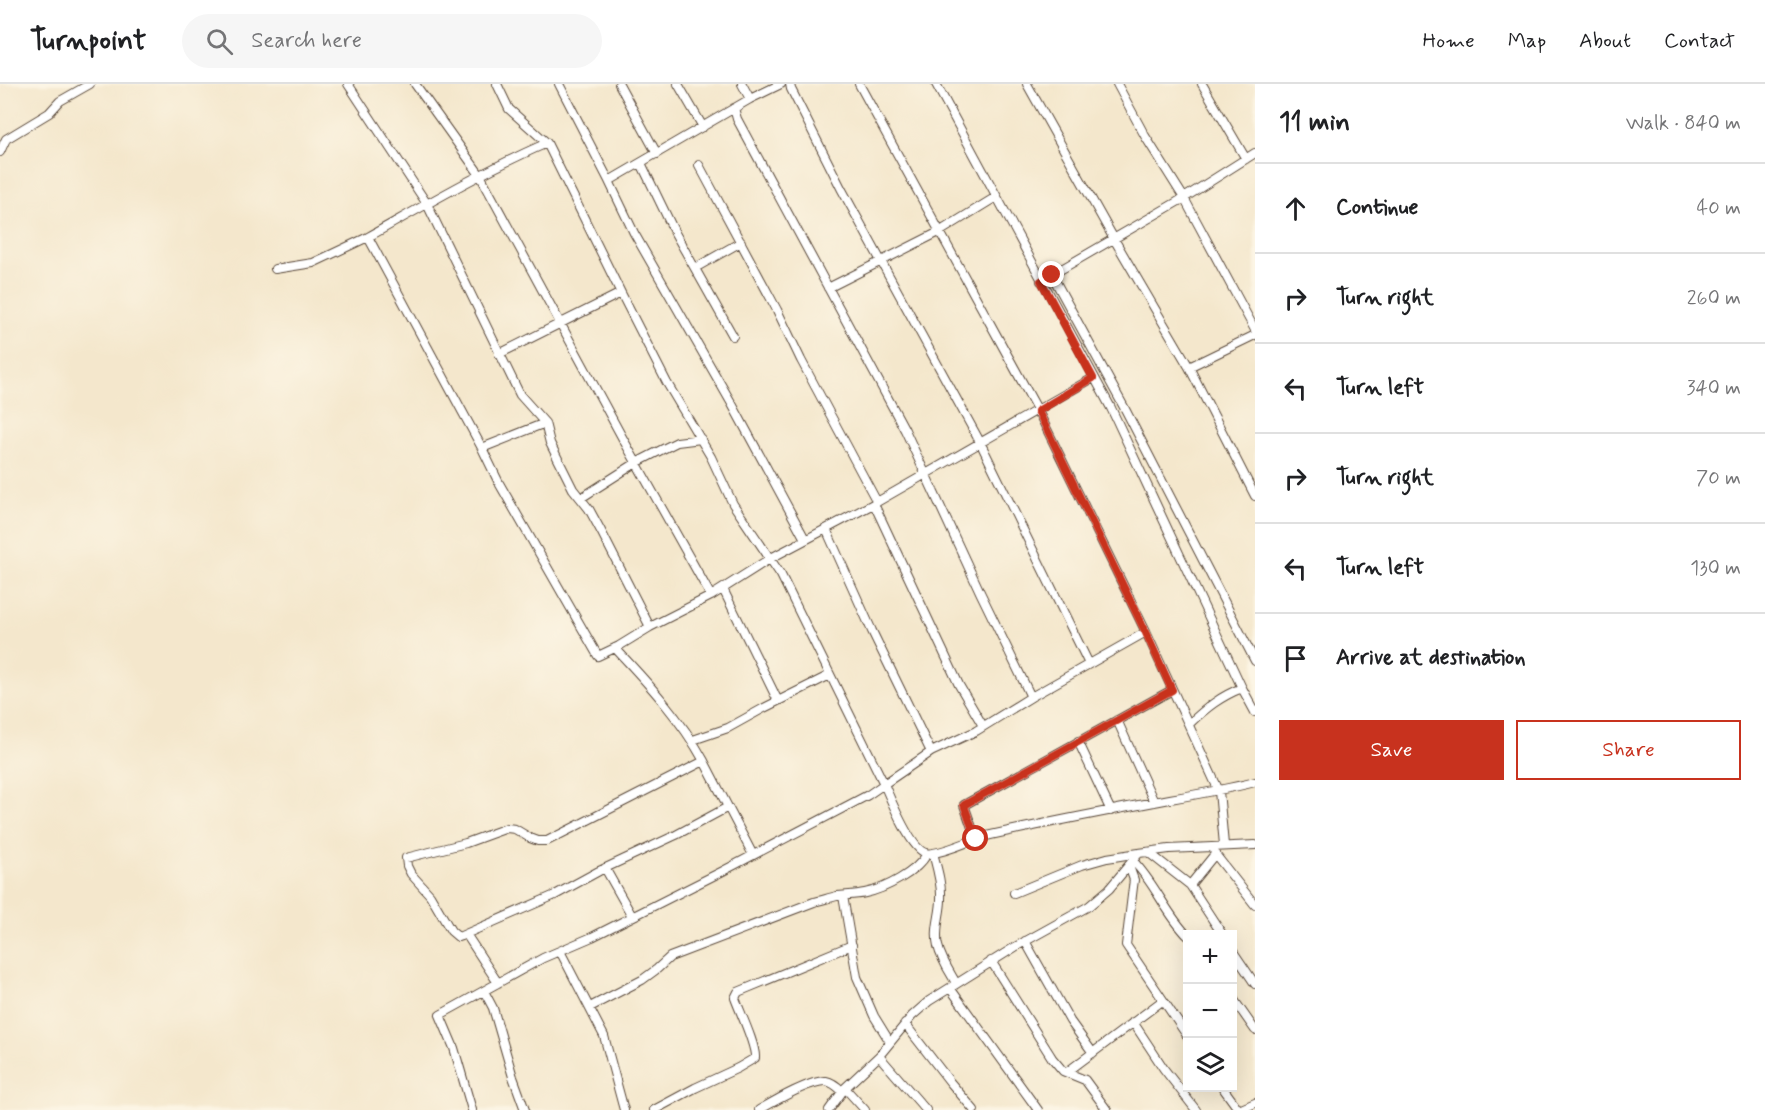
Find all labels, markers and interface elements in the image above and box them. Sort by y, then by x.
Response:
search box [182,14,602,68]
text: Turnpoint [30,23,146,60]
icon: search [203,25,236,58]
text: Search here [251,27,362,55]
text: Home [1423,27,1475,55]
text: Map [1508,27,1546,55]
text: About [1579,27,1631,55]
text: Contact [1664,27,1735,55]
text: 11 min [1279,106,1350,140]
text: Walk · 840 m [1626,110,1741,137]
icon: ahead [1279,192,1312,225]
text: Continue [1336,194,1418,222]
text: 40 m [1697,195,1741,222]
route end [1038,261,1064,287]
icon: right [1279,282,1312,315]
text: Turn right [1336,284,1434,312]
text: 260 m [1687,285,1741,312]
icon: left [1279,372,1312,405]
text: Turn left [1336,374,1424,402]
text: 340 m [1686,375,1741,402]
icon: right [1279,462,1312,495]
text: Turn right [1336,464,1434,492]
text: 70 m [1696,465,1741,492]
icon: left [1279,552,1312,585]
text: Turn left [1336,554,1424,582]
text: 130 m [1690,555,1741,582]
icon: arrive [1279,642,1312,675]
text: Arrive at destination [1336,644,1526,672]
button: Save [1279,720,1504,780]
button: Share [1516,720,1741,780]
route start [962,825,988,851]
map controls [1183,930,1237,1092]
button: + [1183,930,1237,984]
button: − [1183,984,1237,1038]
button: layers [1183,1038,1237,1092]

